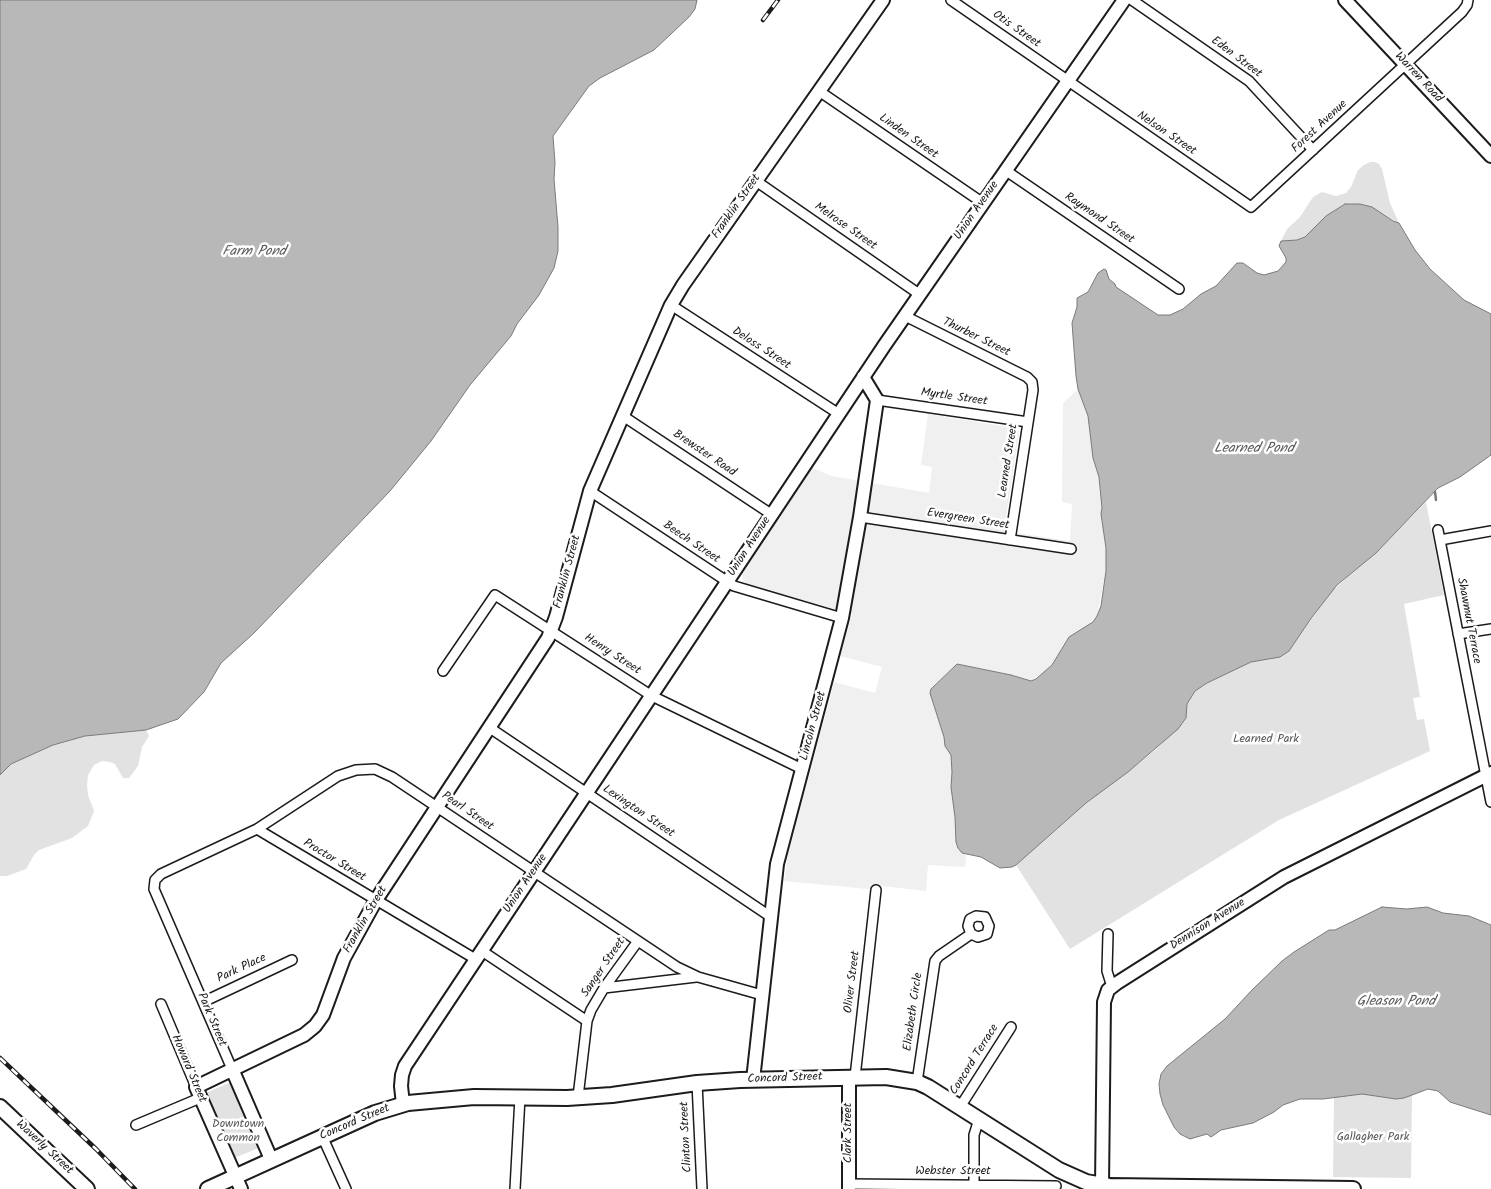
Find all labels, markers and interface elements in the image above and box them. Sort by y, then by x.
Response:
street label: Otis Street [989,8,1043,52]
street label: Eden Street [1208,34,1264,82]
street label: Warren Road [1391,50,1445,106]
street label: Forest Avenue [1289,98,1351,156]
street label: Nelson Street [1134,109,1198,159]
street label: Linden Street [876,111,940,163]
street label: Franklin Street [709,172,765,242]
street label: Union Avenue [951,179,1003,243]
street label: Raymond Street [1061,190,1137,248]
street label: Melrose Street [811,200,879,254]
water label: Farm Pond [222,245,286,261]
street label: Thurber Street [940,315,1012,361]
street label: Deloss Street [729,325,793,373]
street label: Myrtle Street [920,386,988,410]
street label: Learned Street [996,423,1022,499]
street label: Brewster Road [670,428,738,480]
water label: Learned Pond [1214,442,1294,458]
street label: Evergreen Street [926,506,1010,534]
street label: Union Avenue [725,514,775,580]
street label: Beech Street [660,519,722,567]
street label: Franklin Street [551,534,585,610]
street label: Shawmut Terrace [1453,577,1483,665]
street label: Henry Street [581,631,643,679]
street label: Lincoln Street [798,690,830,762]
park label: Learned Park [1233,733,1299,747]
street label: Lexington Street [599,783,677,841]
street label: Pearl Street [438,789,496,835]
street label: Proctor Street [300,837,368,885]
street label: Union Avenue [501,852,551,916]
street label: Franklin Street [341,884,391,956]
street label: Dennison Avenue [1168,896,1248,954]
street label: Sanger Street [579,935,629,1001]
street label: Oliver Street [842,950,864,1014]
street label: Park Place [215,951,269,987]
street label: Elizabeth Circle [901,972,927,1052]
street label: Park Street [193,991,229,1049]
water label: Gleason Pond [1357,995,1435,1011]
street label: Concord Terrace [948,1022,1002,1098]
street label: Howard Street [167,1033,209,1105]
street label: Concord Street [747,1070,823,1088]
street label: Clinton Street [678,1101,696,1173]
street label: Concord Street [318,1102,392,1144]
street label: Clark Street [842,1103,856,1163]
street label: Waverly Street [12,1118,76,1178]
park label: Downtown Common [212,1118,264,1146]
park label: Gallagher Park [1337,1131,1409,1145]
street label: Webster Street [915,1165,991,1179]

